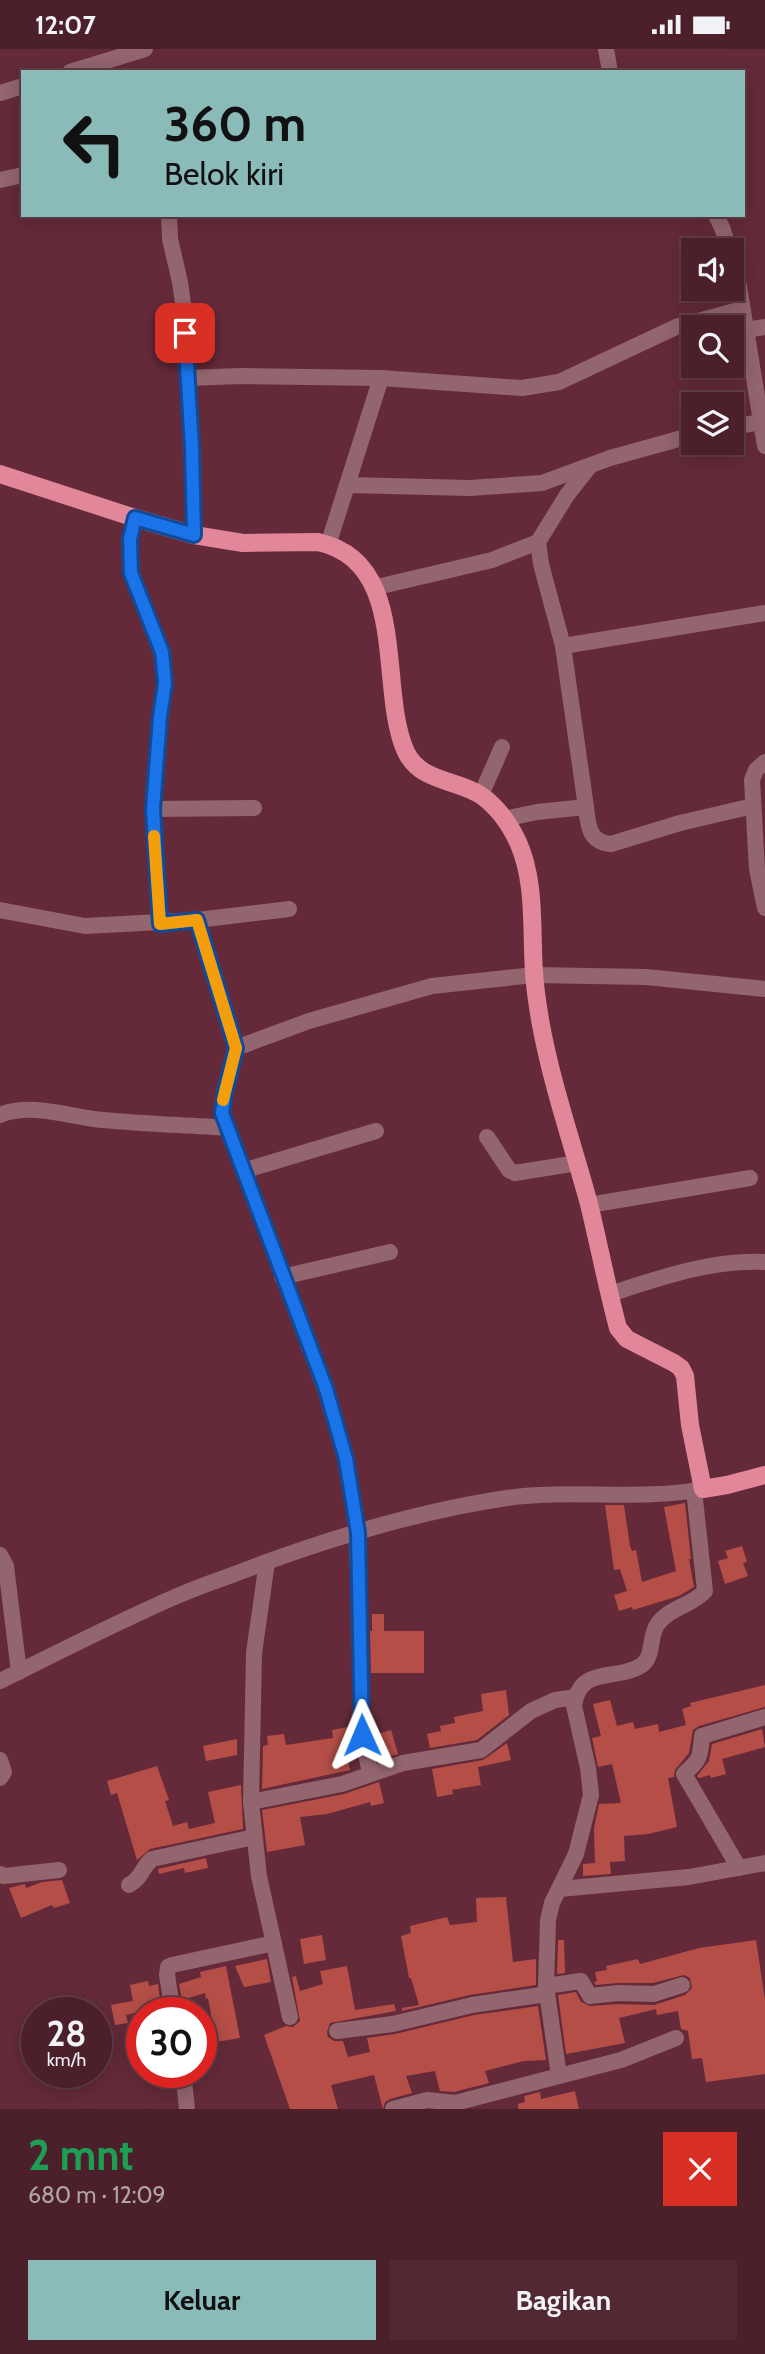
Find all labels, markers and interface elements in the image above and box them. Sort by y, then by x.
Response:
text: 12:07 [35,9,96,41]
text: 360 m [164,94,306,153]
icon: left [49,98,140,189]
text: Belok kiri [164,154,284,193]
map controls [681,238,744,455]
button: sound [681,238,744,301]
pin [155,303,215,363]
icon: arrive [166,314,204,352]
button: search [681,315,744,378]
button: layers [681,392,744,455]
position arrow [325,1698,399,1772]
speed limit sign: 30 [126,1997,217,2088]
text: 28 [47,2012,86,2055]
text: km/h [47,2049,86,2071]
text: 2 mnt [28,2129,134,2181]
button: close [663,2132,737,2206]
text: 680 m · 12:09 [28,2181,166,2209]
button: Keluar [28,2260,376,2340]
button: Bagikan [390,2260,737,2340]

